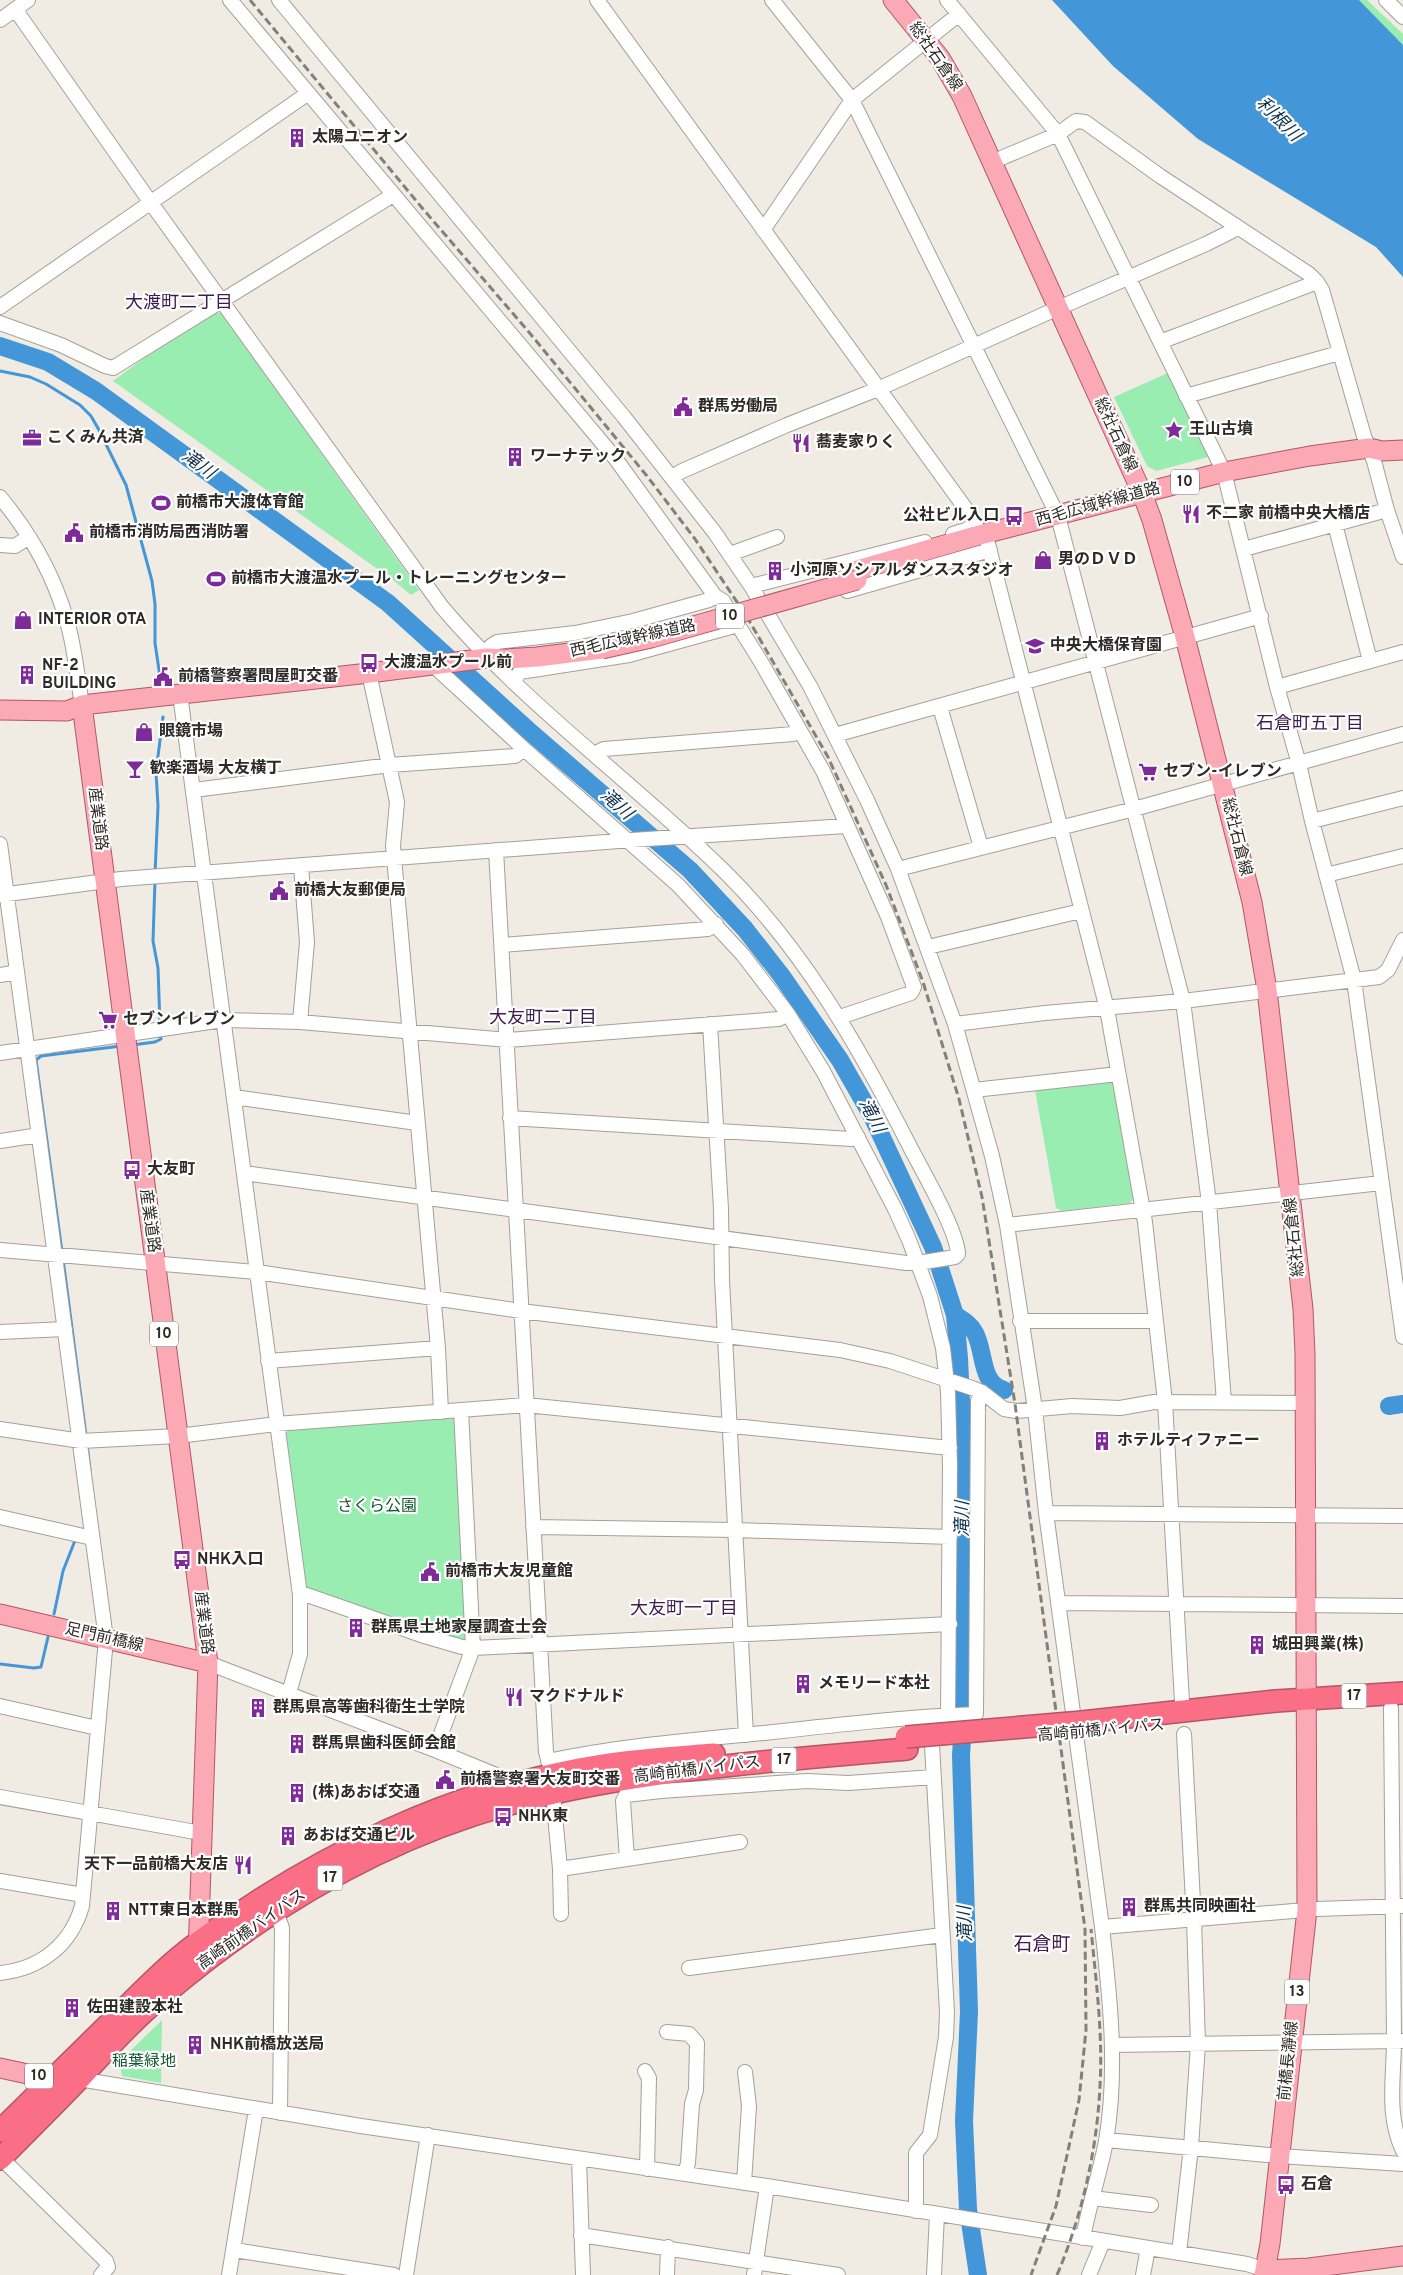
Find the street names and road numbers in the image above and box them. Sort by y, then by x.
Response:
street label: 総社石倉線 [904,18,966,96]
street label: 総社石倉線 [1089,395,1141,475]
road number: 10 [1171,470,1199,494]
street label: 西毛広域幹線道路 [1034,479,1162,531]
road number: 10 [716,604,744,628]
street label: 西毛広域幹線道路 [568,616,698,662]
street label: 産業道路 [83,786,111,852]
street label: 総社石倉線 [1217,796,1255,878]
street label: 産業道路 [135,1188,163,1254]
street label: 総社石倉線 [1281,1196,1309,1278]
road number: 10 [150,1322,178,1346]
street label: 産業道路 [189,1590,217,1656]
street label: 足門前橋線 [63,1619,145,1657]
road number: 17 [1342,1684,1366,1708]
street label: 高崎前橋バイパス [1037,1715,1165,1747]
road number: 17 [772,1748,796,1772]
street label: 高崎前橋バイパス [632,1752,762,1788]
road number: 17 [318,1866,342,1890]
street label: 高崎前橋バイパス [194,1885,310,1975]
road number: 13 [1284,1980,1310,2004]
street label: 前橋長瀞線 [1275,2020,1303,2102]
road number: 10 [25,2064,53,2088]

